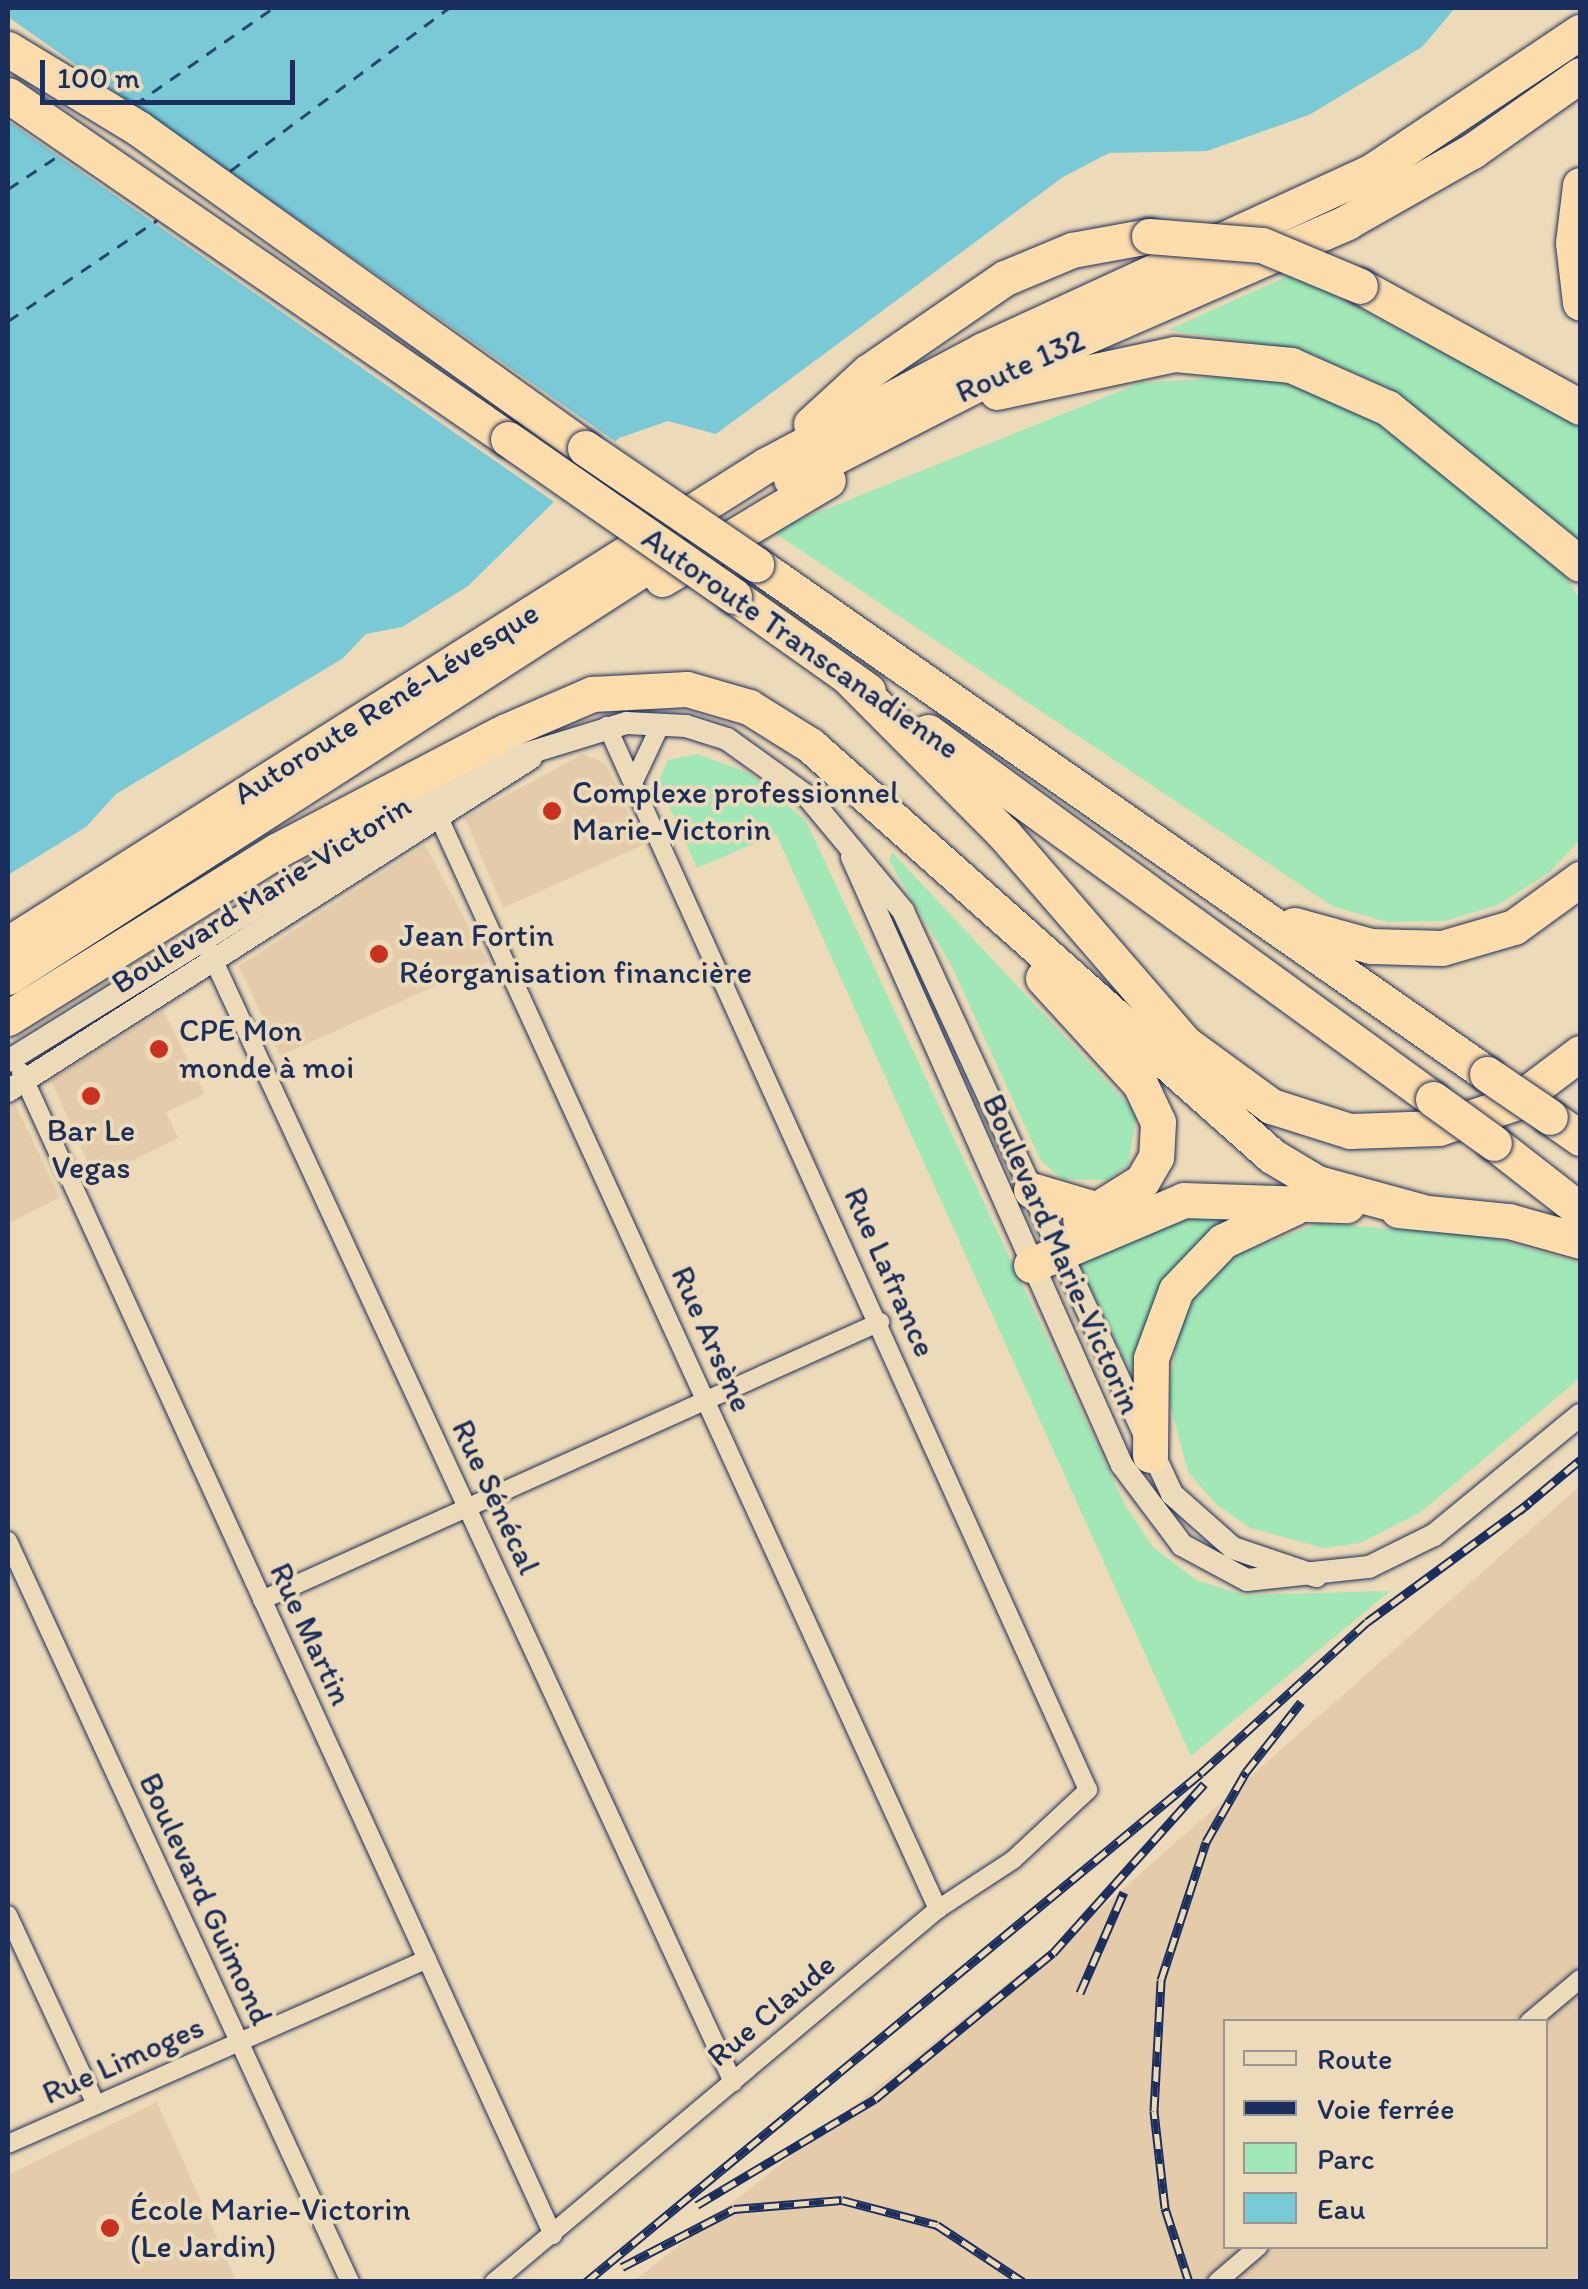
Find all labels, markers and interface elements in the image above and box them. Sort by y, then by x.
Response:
scale bar [45,40,300,102]
text: 100 m [57,59,140,96]
street label: Route 132 [950,321,1090,411]
street label: Autoroute Transcanadienne [635,519,967,767]
street label: Autoroute René-Lévesque [226,593,546,813]
place label: Complexe professionnel Marie-Victorin [572,774,901,849]
street label: Boulevard Marie-Victorin [104,786,418,1002]
marker: Complexe professionnel Marie-Victorin [541,800,563,822]
place label: Jean Fortin Réorganisation financière [399,917,752,992]
marker: Jean Fortin Réorganisation financière [368,943,390,965]
place label: CPE Mon monde à moi [179,1012,354,1087]
marker: CPE Mon monde à moi [148,1038,170,1060]
marker: Bar Le Vegas [80,1085,102,1107]
street label: Boulevard Marie-Victorin [974,1088,1150,1420]
place label: Bar Le Vegas [47,1112,135,1187]
street label: Rue Lafrance [836,1182,944,1362]
street label: Rue Arsène [663,1260,761,1418]
street label: Rue Sénécal [443,1414,549,1580]
street label: Rue Martin [261,1557,361,1711]
street label: Boulevard Guimond [131,1767,281,2031]
street label: Rue Claude [699,1945,843,2075]
street label: Rue Limoges [36,2007,210,2113]
legend [1223,2019,1548,2249]
text: Route [1317,2040,1392,2077]
text: Voie ferrée [1317,2090,1454,2127]
text: Parc [1317,2140,1374,2177]
text: Eau [1317,2190,1366,2227]
place label: École Marie-Victorin (Le Jardin) [130,2191,409,2266]
marker: École Marie-Victorin (Le Jardin) [99,2217,121,2239]

